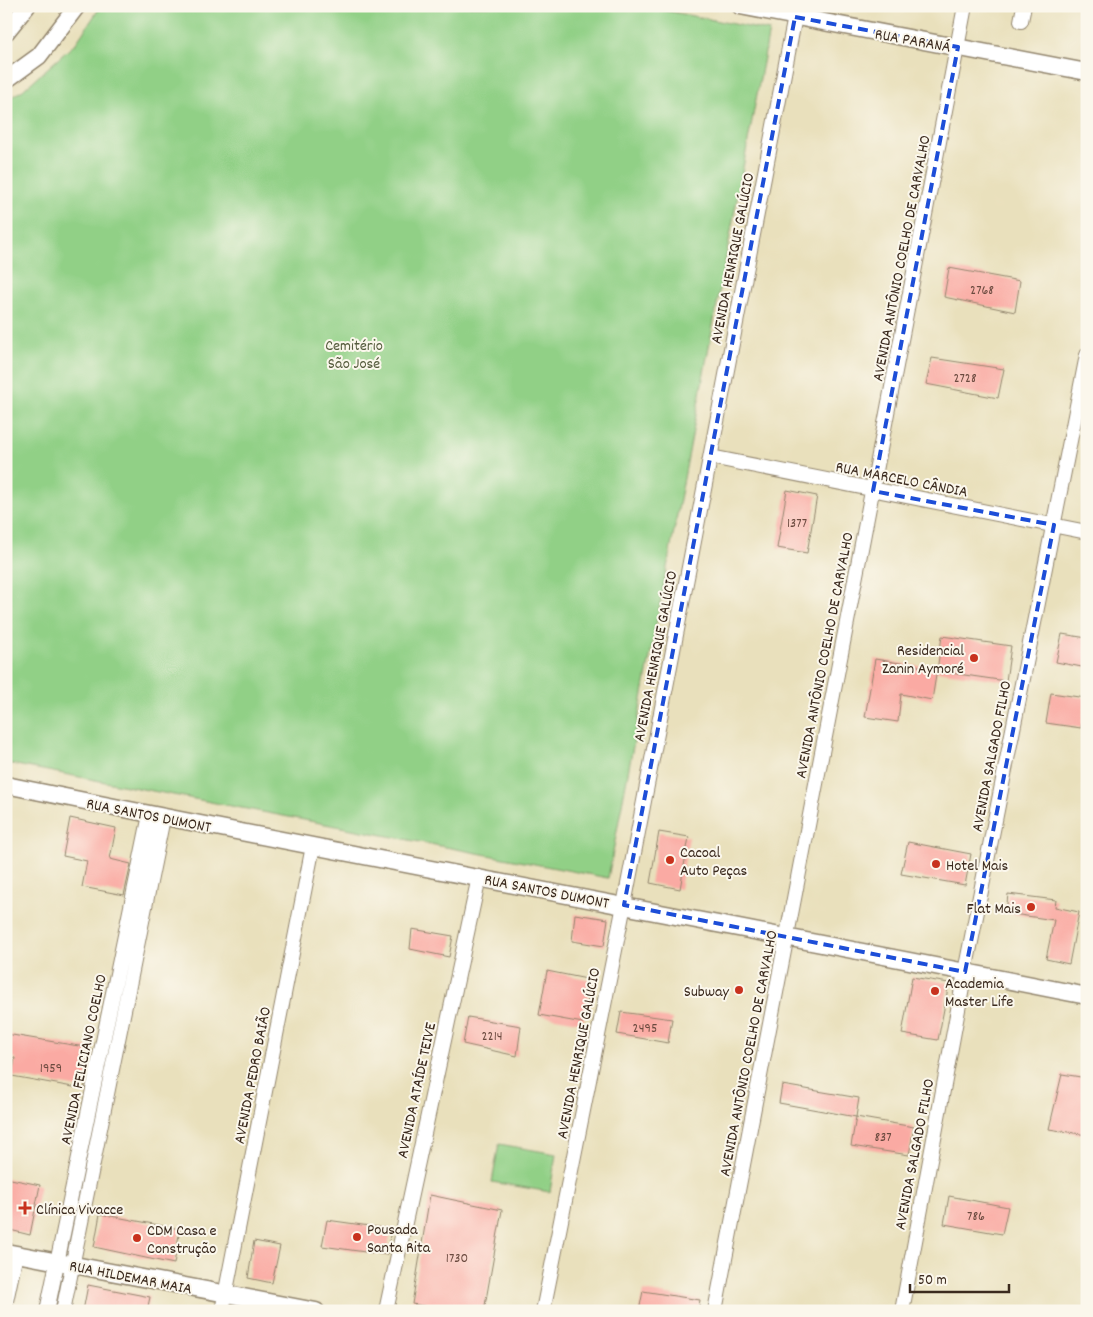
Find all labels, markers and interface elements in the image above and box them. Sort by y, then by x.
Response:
street label: RUA PARANÁ [873,23,952,59]
street label: AVENIDA ANTÔNIO COELHO DE CARVALHO [867,133,938,384]
street label: AVENIDA HENRIQUE GALÚCIO [706,171,761,346]
house number: 2768 [970,281,994,301]
park label: Cemitério São José [325,335,383,376]
house number: 2728 [953,369,977,389]
street label: RUA MARCELO CÂNDIA [833,456,970,505]
house number: 1377 [787,514,807,534]
street label: AVENIDA ANTÔNIO COELHO DE CARVALHO [790,530,861,781]
street label: AVENIDA HENRIQUE GALÚCIO [629,569,684,744]
place label: Residencial Zanin Aymoré [882,640,964,681]
marker: Residencial Zanin Aymoré [968,652,980,664]
street label: AVENIDA SALGADO FILHO [967,679,1018,834]
street label: RUA SANTOS DUMONT [84,793,214,840]
place label: Cacoal Auto Peças [680,842,748,883]
marker: Cacoal Auto Peças [664,854,676,866]
place label: Hotel Mais [946,855,1009,878]
marker: Hotel Mais [930,858,942,870]
street label: RUA SANTOS DUMONT [482,869,612,916]
place label: Flat Mais [966,898,1021,921]
marker: Flat Mais [1025,901,1037,913]
street label: AVENIDA ANTÔNIO COELHO DE CARVALHO [714,928,785,1179]
street label: AVENIDA HENRIQUE GALÚCIO [552,966,607,1141]
street label: AVENIDA FELICIANO COELHO [55,972,114,1147]
place label: Academia Master Life [945,973,1013,1014]
place label: Subway [684,981,730,1004]
marker: Subway [733,984,745,996]
marker: Academia Master Life [929,985,941,997]
street label: AVENIDA PEDRO BAIÃO [229,1005,278,1146]
house number: 2495 [633,1019,657,1039]
street label: AVENIDA ATAÍDE TEIVE [392,1020,443,1161]
house number: 2214 [481,1027,503,1047]
house number: 1959 [40,1059,62,1079]
street label: AVENIDA SALGADO FILHO [890,1077,941,1232]
house number: 837 [874,1128,892,1148]
place label: Clínica Vivacce [36,1199,123,1222]
marker: Clínica Vivacce [18,1201,32,1215]
house number: 786 [967,1207,985,1227]
place label: Pousada Santa Rita [367,1219,431,1260]
place label: CDM Casa e Construção [147,1220,217,1261]
marker: Pousada Santa Rita [351,1231,363,1243]
marker: CDM Casa e Construção [131,1232,143,1244]
house number: 1730 [446,1249,468,1269]
street label: RUA HILDEMAR MAIA [67,1255,194,1302]
scale bar [910,1262,1009,1294]
text: 50 m [918,1270,947,1292]

